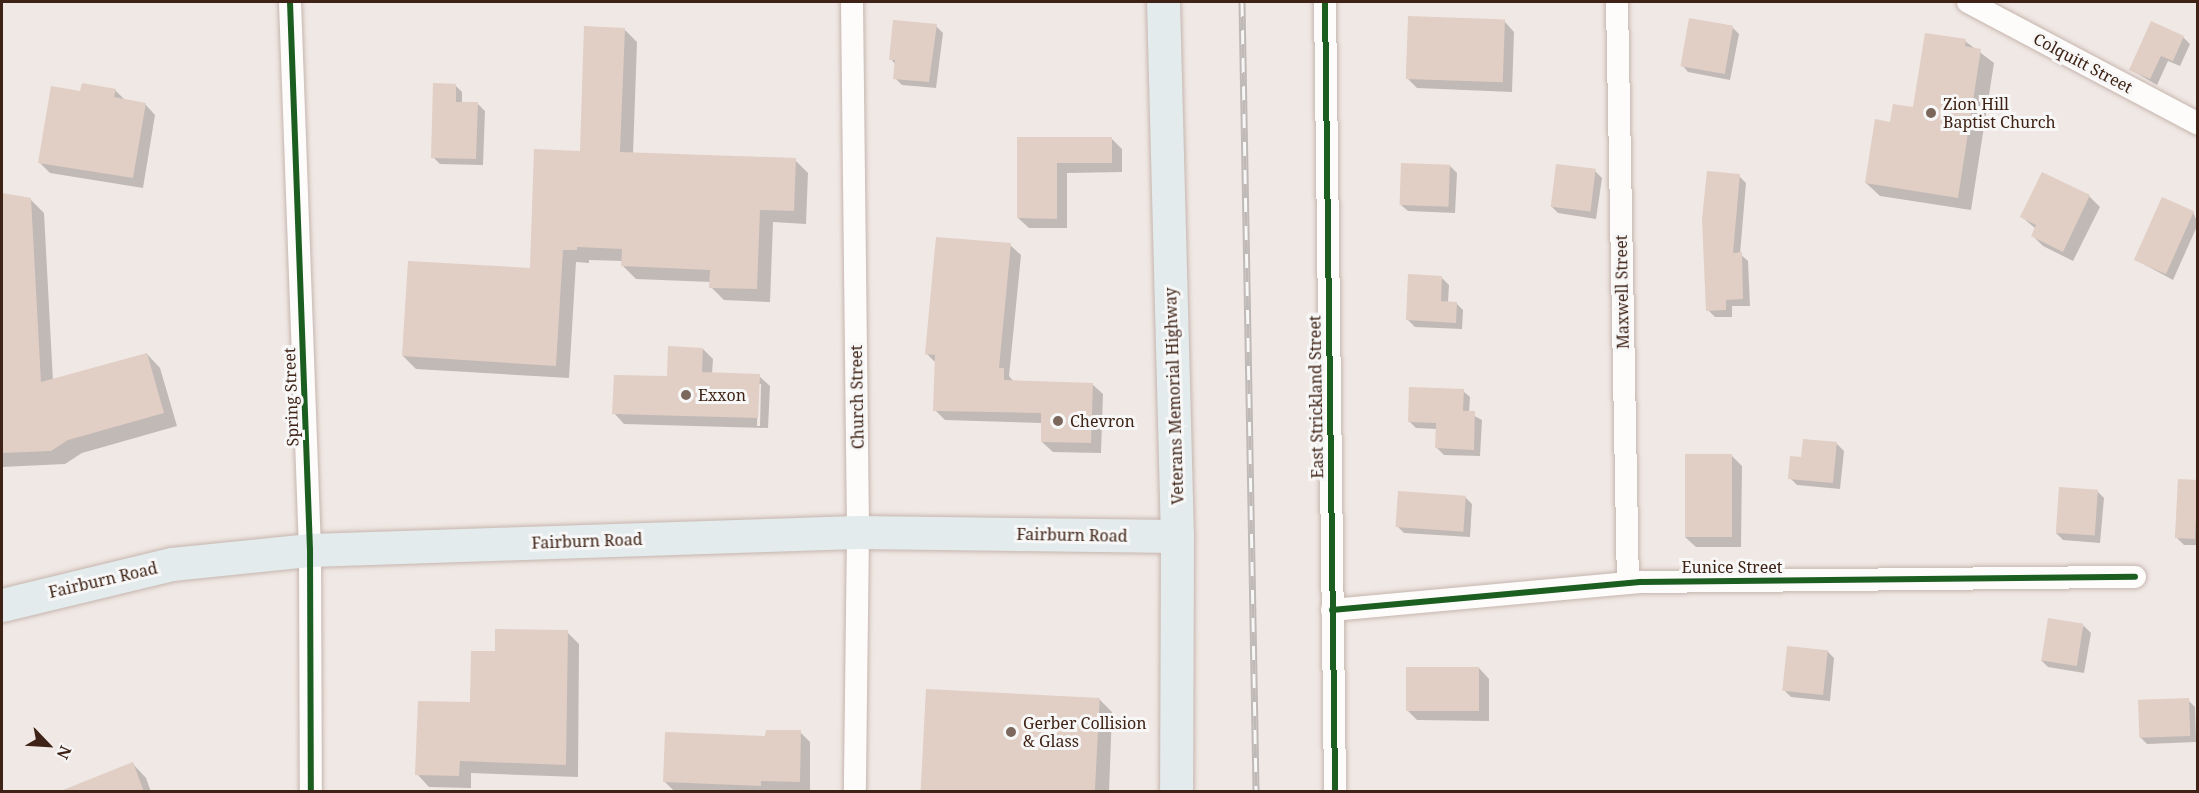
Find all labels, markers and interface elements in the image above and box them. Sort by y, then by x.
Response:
street label: Colquitt Street [2030,29,2136,97]
place label: Zion Hill Baptist Church [1943,94,2056,132]
marker: Zion Hill Baptist Church [1924,106,1938,120]
street label: Maxwell Street [1611,235,1633,349]
street label: Veterans Memorial Highway [1161,287,1187,505]
street label: East Strickland Street [1305,315,1327,479]
street label: Church Street [846,345,868,449]
street label: Spring Street [280,347,302,447]
place label: Exxon [698,385,746,405]
marker: Exxon [679,388,693,402]
place label: Chevron [1070,411,1135,431]
marker: Chevron [1051,414,1065,428]
street label: Fairburn Road [1016,524,1128,546]
street label: Fairburn Road [531,529,643,553]
street label: Eunice Street [1682,557,1782,577]
street label: Fairburn Road [47,558,159,602]
place label: Gerber Collision & Glass [1023,713,1147,751]
north arrow [18,715,78,775]
marker: Gerber Collision & Glass [1004,725,1018,739]
text: N [52,742,77,763]

